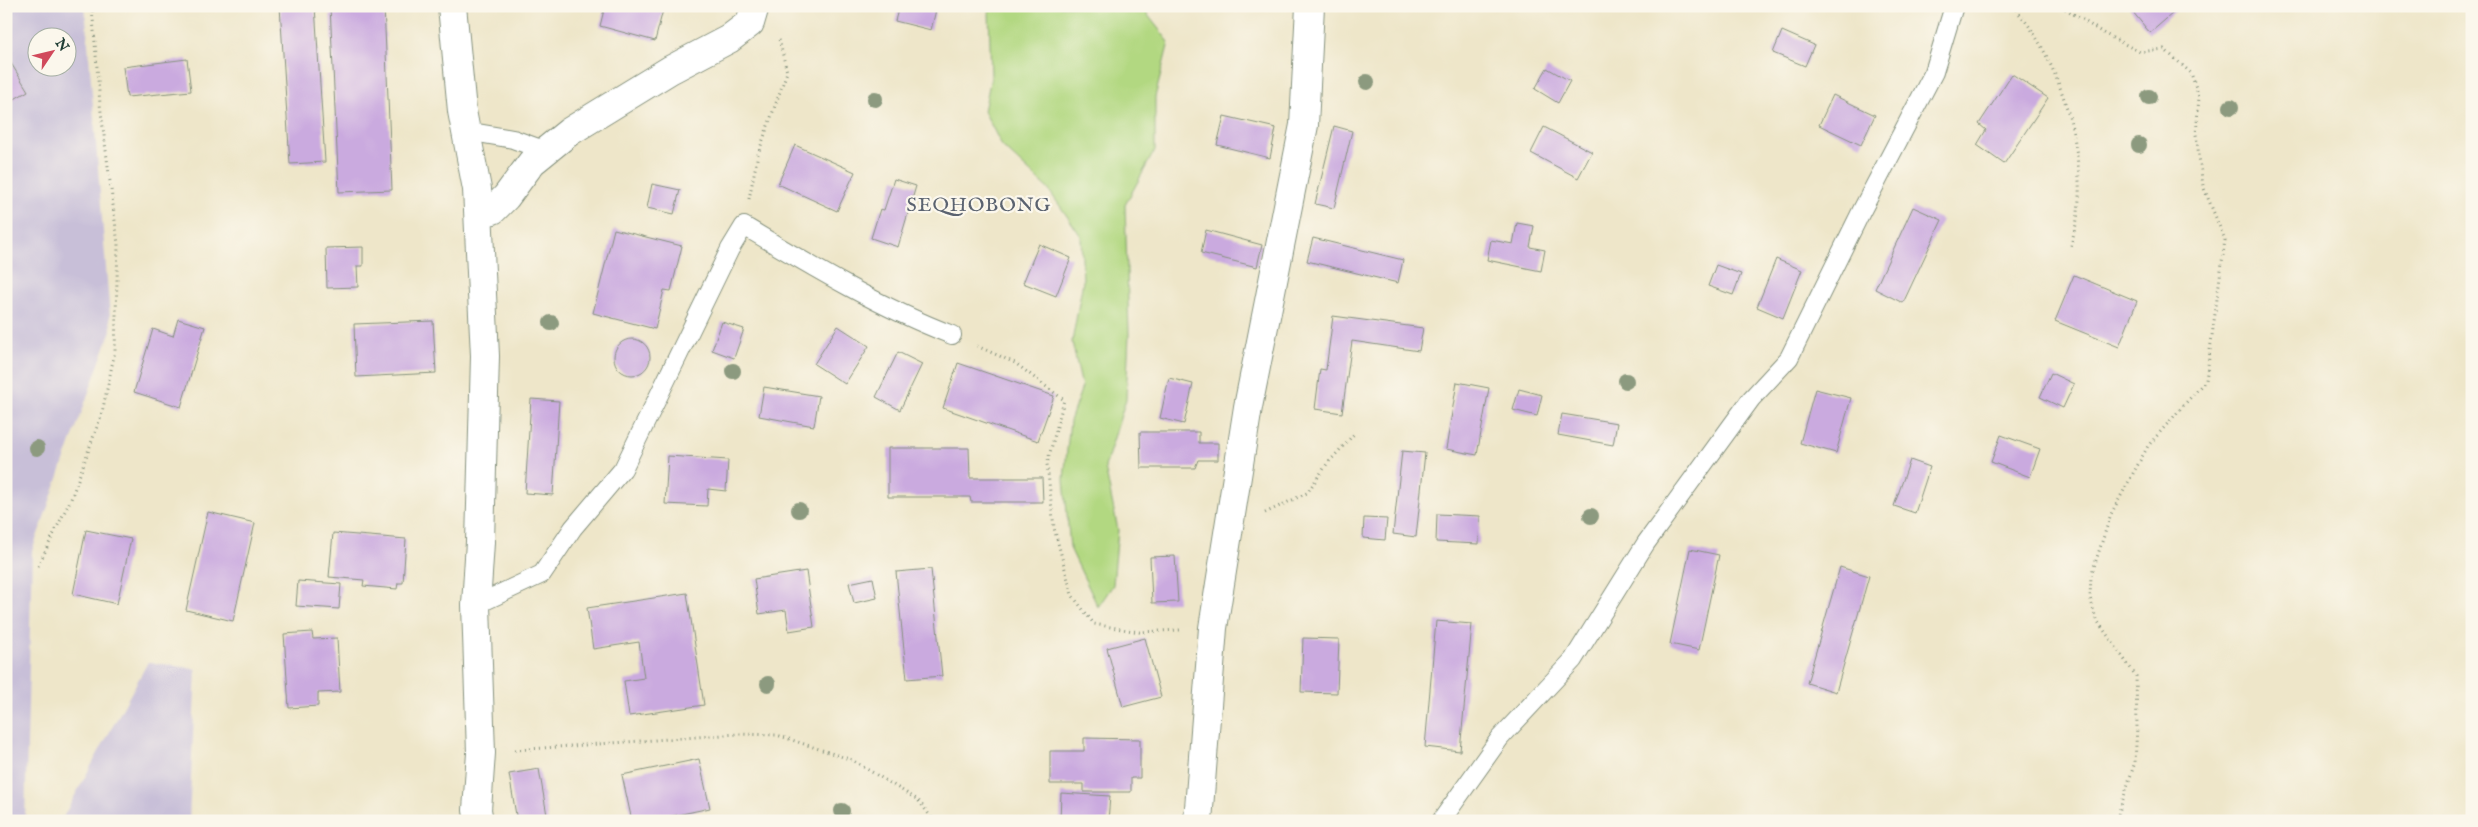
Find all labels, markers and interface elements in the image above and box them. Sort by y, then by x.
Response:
north arrow [28,28,78,78]
text: N [50,34,73,55]
district label: SEQHOBONG [906,193,1052,218]

